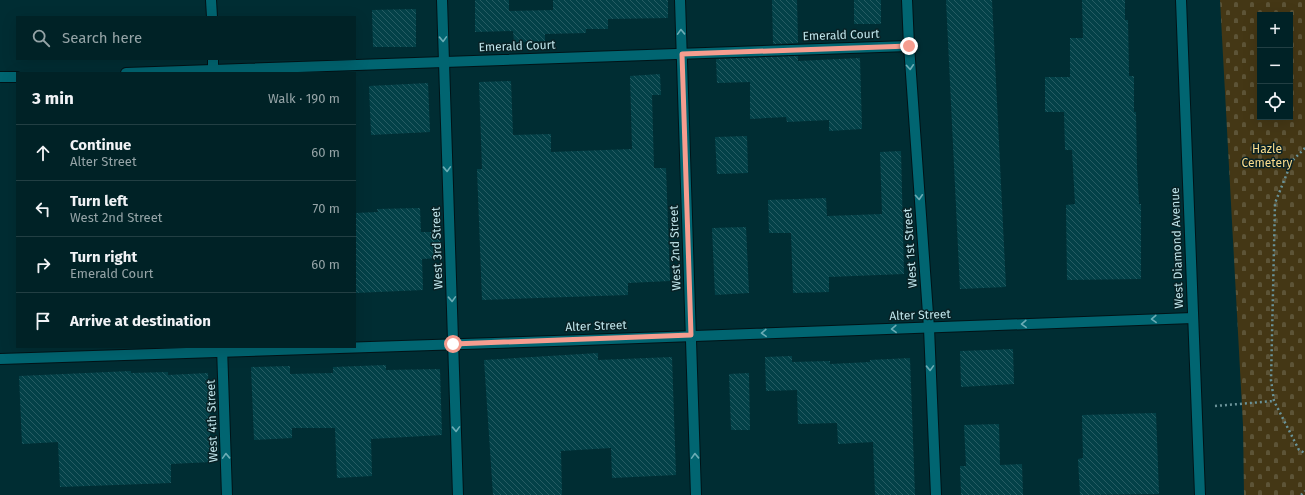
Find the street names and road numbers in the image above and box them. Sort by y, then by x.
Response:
street label: Emerald Court [802,27,880,43]
street label: Emerald Court [478,38,556,54]
street label: West Diamond Avenue [1168,187,1186,309]
street label: West 2nd Street [666,204,683,291]
street label: West 3rd Street [429,206,445,290]
street label: West 1st Street [900,207,920,289]
street label: Alter Street [889,307,952,323]
street label: Alter Street [565,318,628,334]
street label: West 4th Street [204,379,220,463]

